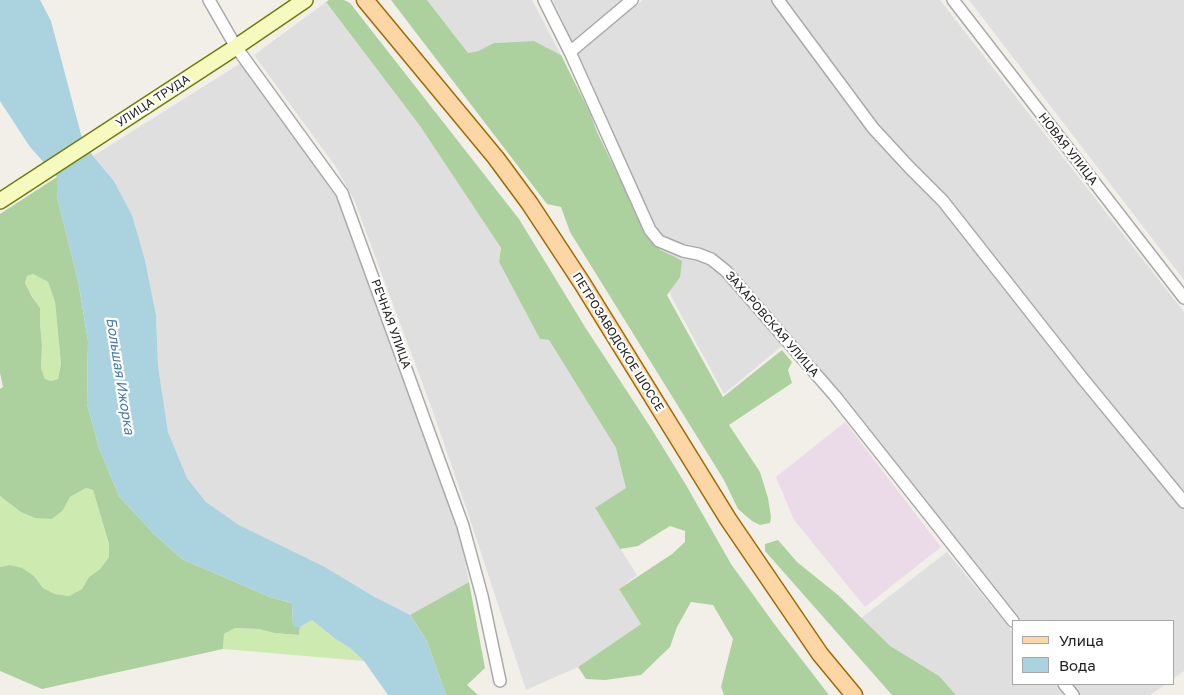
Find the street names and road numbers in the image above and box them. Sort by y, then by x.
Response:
street label: УЛИЦА ТРУДА [113,72,193,130]
street label: НОВАЯ УЛИЦА [1035,110,1101,188]
street label: ЗАХАРОВСКАЯ УЛИЦА [722,268,822,380]
street label: ПЕТРОЗАВОДСКОЕ ШОССЕ [569,270,667,414]
street label: РЕЧНАЯ УЛИЦА [368,277,414,371]

